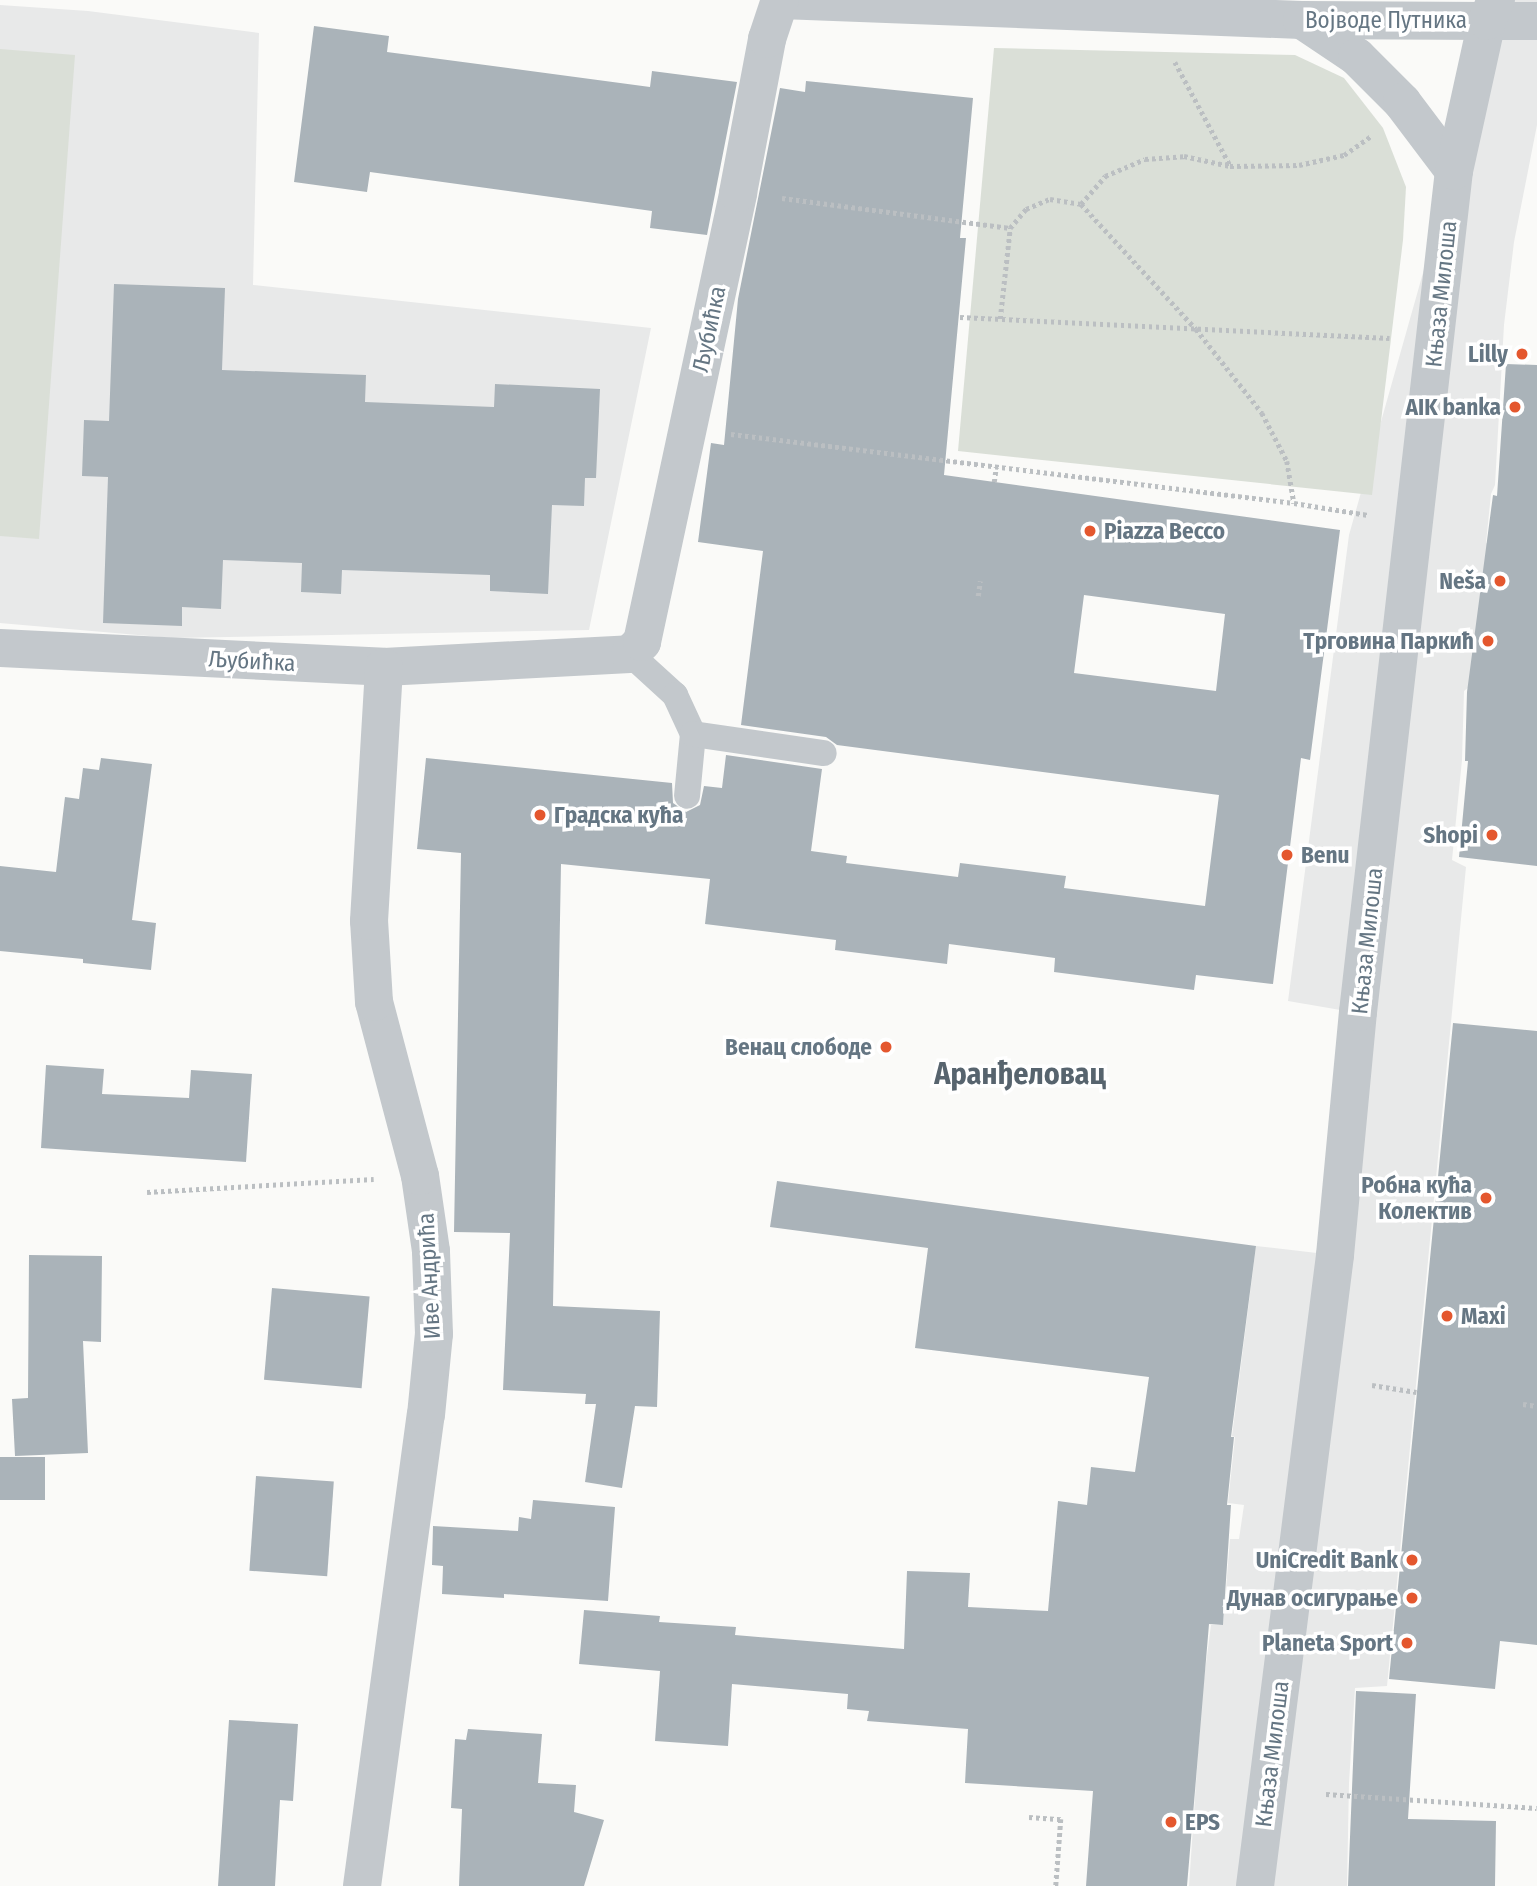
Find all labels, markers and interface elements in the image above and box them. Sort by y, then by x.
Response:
street label: Војводе Путника [1305,6,1467,34]
street label: Књаза Милоша [1420,219,1462,369]
street label: Љубићка [686,284,732,374]
place label: Lilly [1468,340,1508,368]
marker: Lilly [1514,346,1530,362]
place label: AIK banka [1406,393,1501,421]
marker: AIK banka [1507,399,1523,415]
place label: Piazza Becco [1104,517,1225,545]
marker: Piazza Becco [1082,523,1098,539]
place label: Neša [1439,567,1486,595]
marker: Neša [1492,573,1508,589]
place label: Трговина Паркић [1303,627,1474,655]
marker: Трговина Паркић [1480,633,1496,649]
street label: Љубићка [208,645,296,677]
place label: Градска кућа [554,801,683,829]
marker: Градска кућа [532,807,548,823]
place label: Shopi [1423,821,1478,849]
marker: Shopi [1484,827,1500,843]
place label: Benu [1301,841,1350,869]
marker: Benu [1279,847,1295,863]
street label: Књаза Милоша [1346,866,1388,1016]
place label: Венац слободе [725,1033,872,1061]
marker: Венац слободе [878,1039,894,1055]
district label: Аранђеловац [934,1056,1106,1092]
place label: Робна кућа Колектив [1361,1171,1472,1225]
marker: Робна кућа Колектив [1478,1190,1494,1206]
street label: Иве Андрића [412,1212,446,1340]
place label: Maxi [1461,1302,1506,1330]
marker: Maxi [1439,1308,1455,1324]
place label: UniCredit Bank [1256,1546,1398,1574]
marker: UniCredit Bank [1404,1552,1420,1568]
place label: Дунав осигурање [1227,1584,1398,1612]
marker: Дунав осигурање [1404,1590,1420,1606]
place label: Planeta Sport [1262,1629,1393,1657]
marker: Planeta Sport [1399,1635,1415,1651]
street label: Књаза Милоша [1249,1679,1295,1829]
place label: EPS [1185,1808,1220,1836]
marker: EPS [1163,1814,1179,1830]

